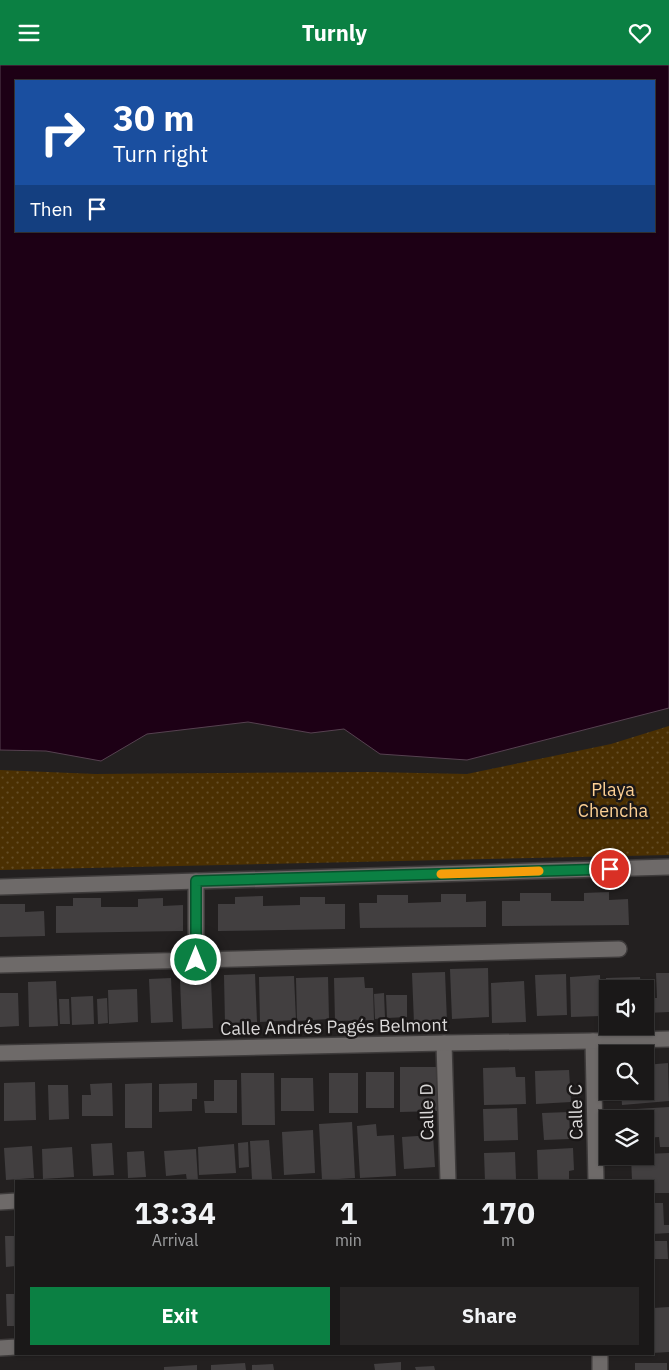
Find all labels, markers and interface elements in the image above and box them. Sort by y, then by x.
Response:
text: Turnly [302,18,367,47]
icon: menu [15,19,43,47]
icon: heart [626,19,654,47]
text: 30 m [113,95,195,141]
icon: right [30,100,95,165]
text: Turn right [113,139,208,168]
icon: arrive [83,195,111,223]
text: Then [30,197,73,221]
park label: Playa Chencha [578,778,649,822]
pin [589,848,631,890]
icon: arrive [596,855,624,883]
position arrow [169,933,221,985]
map controls [599,980,654,1165]
button: sound [599,980,654,1035]
street label: Calle Andrés Pagés Belmont [220,1013,448,1040]
button: search [599,1045,654,1100]
street label: Calle D [415,1083,438,1141]
street label: Calle C [564,1084,587,1140]
button: layers [599,1110,654,1165]
text: 13:34 [134,1193,216,1232]
text: 1 [339,1193,357,1232]
text: 170 [481,1193,535,1232]
text: Arrival [152,1230,198,1250]
text: min [335,1230,362,1250]
text: m [501,1230,515,1250]
button: Exit [30,1287,330,1345]
button: Share [340,1287,639,1345]

